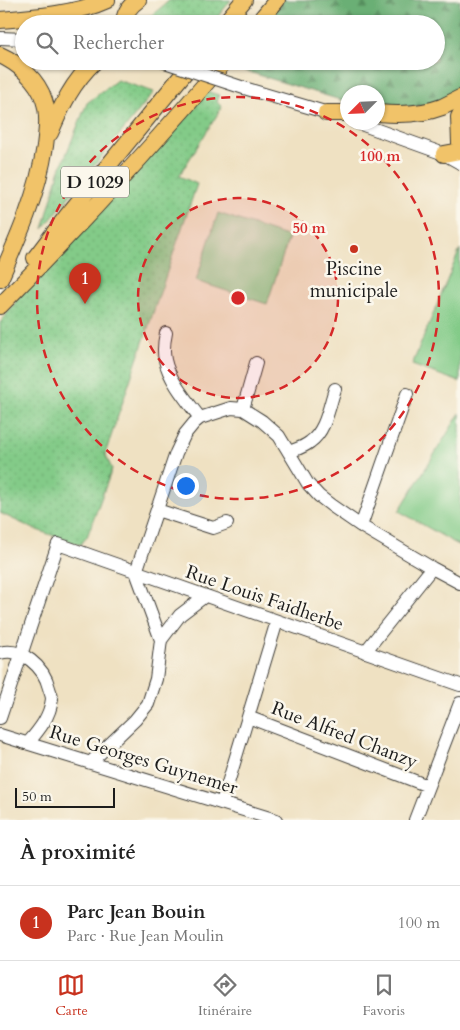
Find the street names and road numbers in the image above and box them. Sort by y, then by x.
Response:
road number: D 1029 [61,166,129,198]
street label: Rue Louis Faidherbe [182,559,347,637]
street label: Rue Alfred Chanzy [268,695,422,775]
street label: Rue Georges Guynemer [46,719,241,801]

